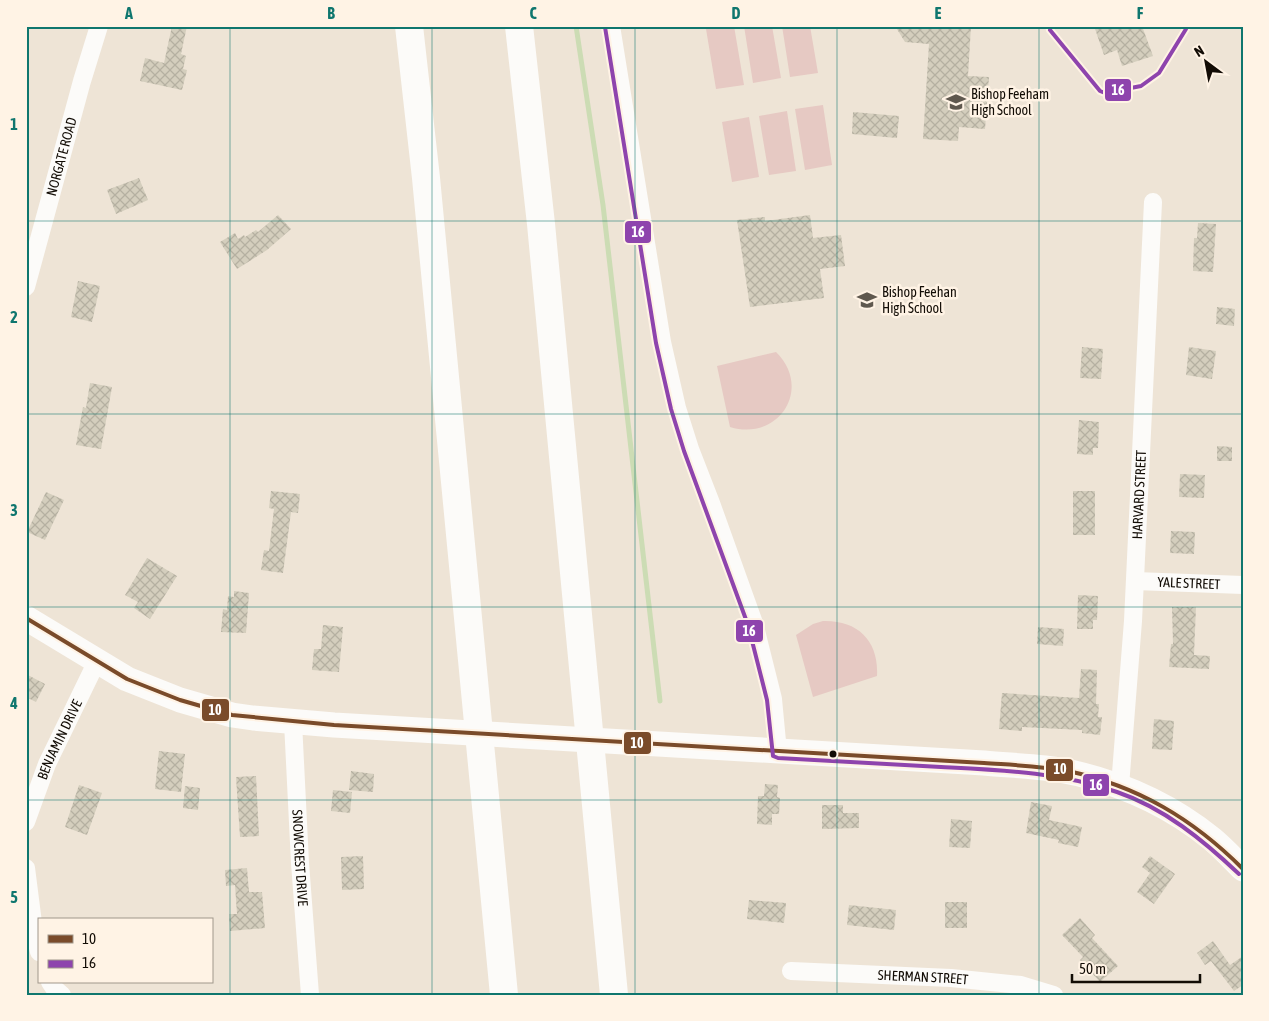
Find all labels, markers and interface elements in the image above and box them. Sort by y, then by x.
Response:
text: A [124,4,133,22]
text: B [327,4,335,22]
text: C [529,4,537,22]
text: D [732,4,741,22]
text: E [935,4,942,22]
text: F [1137,4,1144,22]
north arrow [1182,38,1232,88]
text: N [1191,42,1207,60]
line badge: 16 [1104,78,1132,102]
text: 16 [1111,82,1125,98]
place label: Bishop Feeham High School [971,86,1049,118]
school or university icon: Bishop Feeham High School [945,91,967,113]
text: 1 [10,115,18,133]
street label: NORGATE ROAD [43,115,80,198]
line badge: 16 [624,220,652,244]
text: 16 [631,224,645,240]
place label: Bishop Feehan High School [882,284,957,316]
school or university icon: Bishop Feehan High School [856,289,878,311]
text: 2 [10,308,18,326]
street label: HARVARD STREET [1129,450,1149,540]
text: 3 [10,501,18,519]
street label: YALE STREET [1157,574,1221,592]
line badge: 16 [735,619,764,643]
text: 16 [742,623,756,639]
text: 4 [9,694,18,712]
street label: BENJAMIN DRIVE [34,697,85,782]
line badge: 10 [201,698,230,722]
text: 10 [208,702,222,718]
line badge: 10 [623,731,652,755]
text: 10 [630,735,644,751]
unlabelled marker [828,749,838,759]
line badge: 10 [1045,758,1074,782]
text: 10 [1053,761,1067,777]
line badge: 16 [1082,773,1110,797]
text: 16 [1089,777,1103,793]
street label: SNOWCREST DRIVE [289,809,311,907]
text: 5 [10,888,18,906]
legend [38,918,212,984]
text: 10 [82,930,96,947]
scale bar [1072,951,1199,983]
text: 16 [82,954,96,971]
text: 50 m [1079,960,1106,977]
street label: SHERMAN STREET [877,967,969,988]

